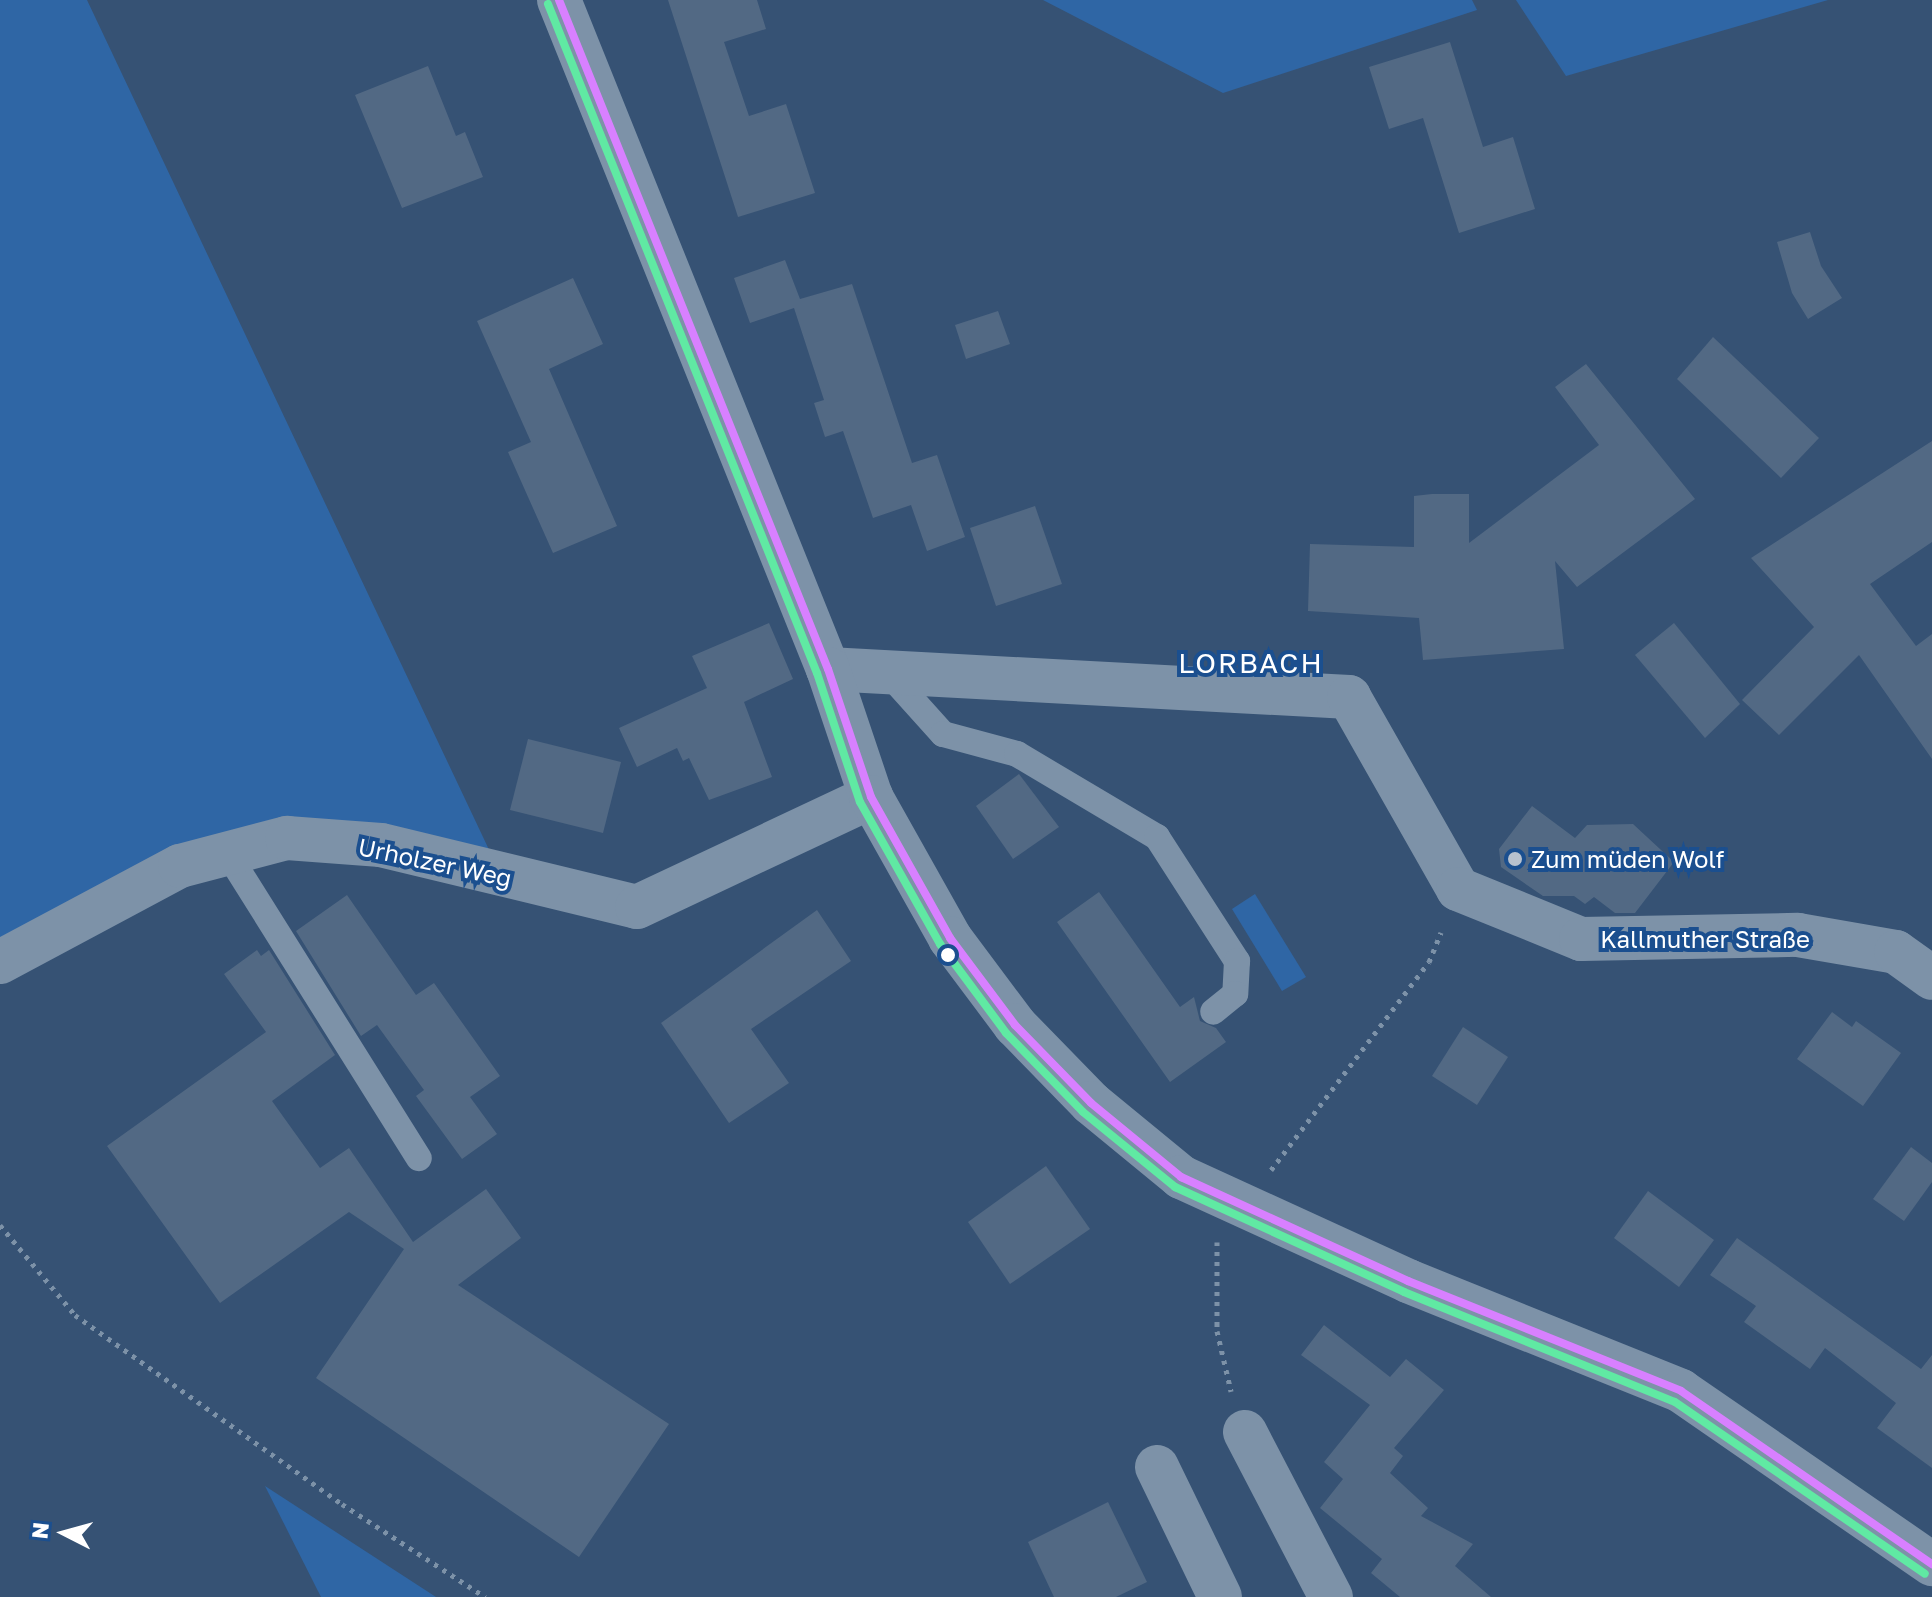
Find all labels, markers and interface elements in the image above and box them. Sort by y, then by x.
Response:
district label: LORBACH [1178,646,1324,680]
street label: Urholzer Weg [356,832,514,892]
place label: Zum müden Wolf [1531,845,1724,873]
marker: Zum müden Wolf [1506,850,1524,868]
street label: Kallmuther Straße [1600,925,1810,953]
unlabelled marker [940,947,956,963]
north arrow [24,1493,104,1573]
text: N [25,1521,54,1540]

